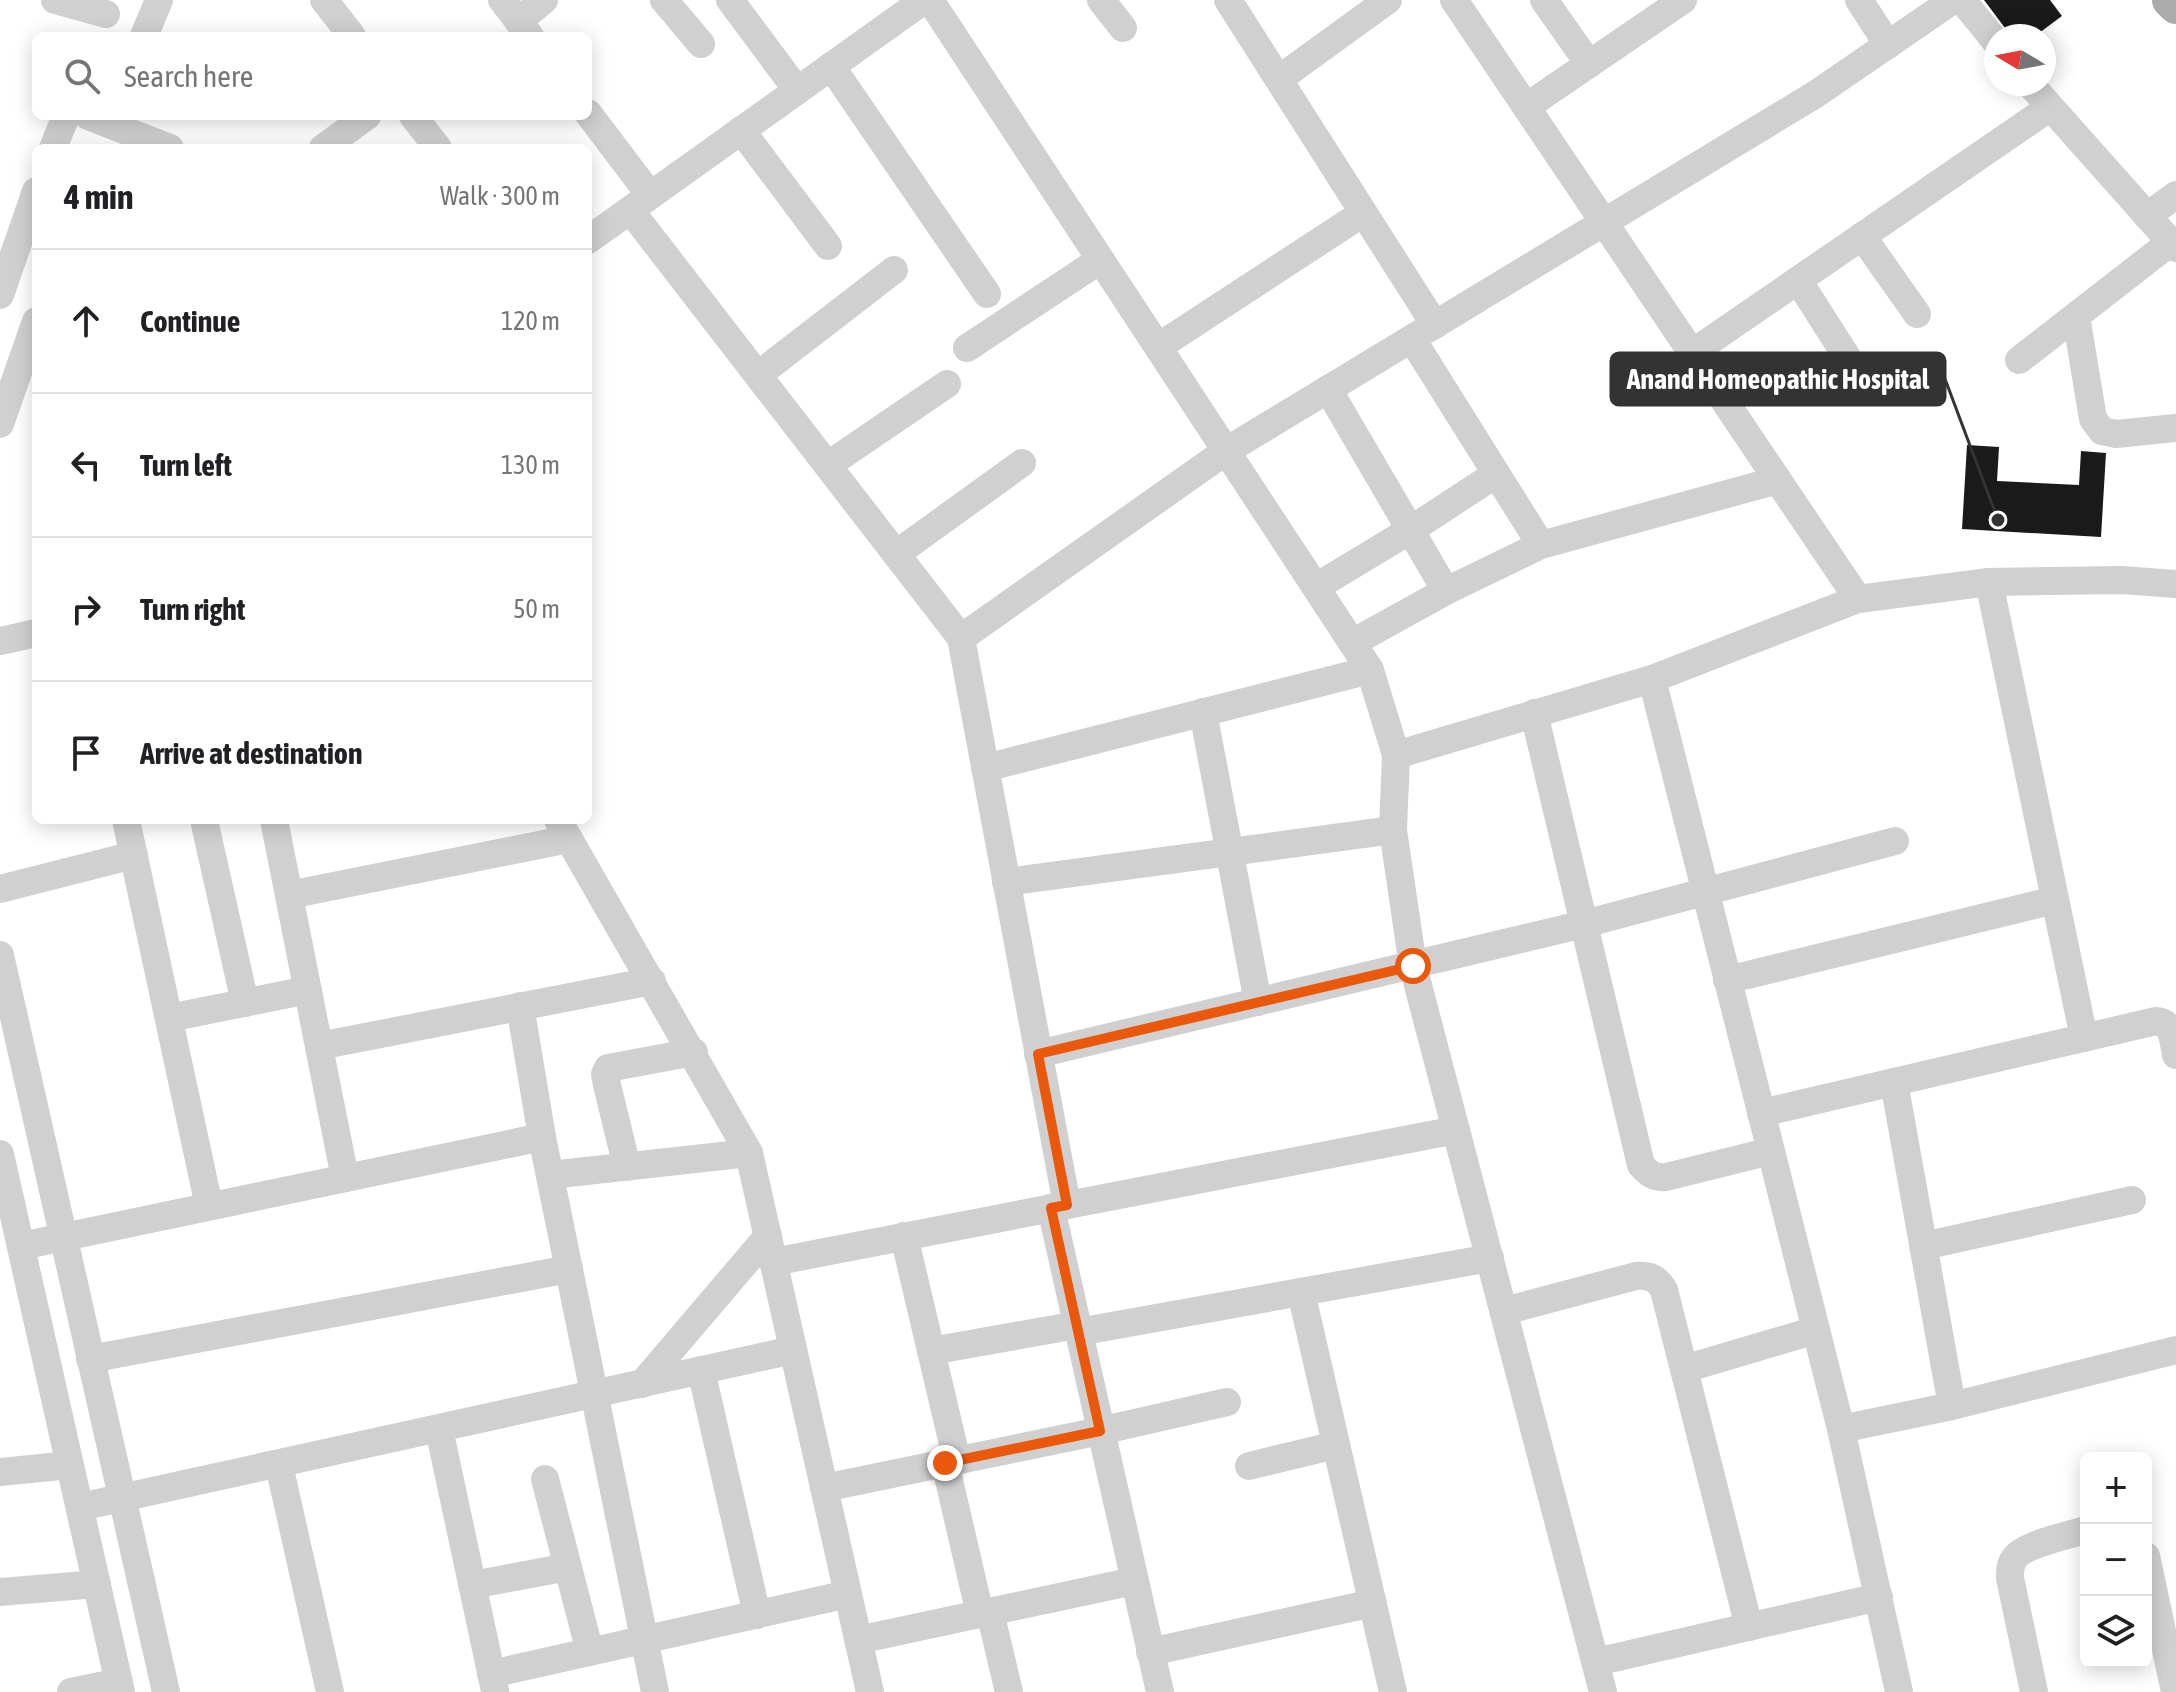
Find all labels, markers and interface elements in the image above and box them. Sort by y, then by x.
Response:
north arrow [1984,24,2056,96]
search box [32,32,592,120]
icon: search [60,54,104,98]
text: Search here [124,59,253,93]
text: 4 min [64,177,133,216]
text: Walk · 300 m [440,181,560,211]
icon: ahead [64,299,108,343]
text: Continue [140,304,240,338]
text: 120 m [501,306,560,336]
callout: Anand Homeopathic Hospital [1611,353,1945,405]
text: Anand Homeopathic Hospital [1626,363,1930,395]
icon: left [64,443,108,487]
text: Turn left [140,448,232,482]
text: 130 m [501,450,560,480]
icon: right [64,587,108,631]
text: Turn right [140,592,246,626]
text: 50 m [513,594,560,624]
icon: arrive [64,731,108,775]
text: Arrive at destination [140,736,362,770]
route start [1395,948,1431,984]
route end [927,1445,963,1481]
map controls [2080,1452,2152,1668]
button: + [2080,1452,2152,1524]
button: − [2080,1524,2152,1596]
button: layers [2080,1596,2152,1668]

